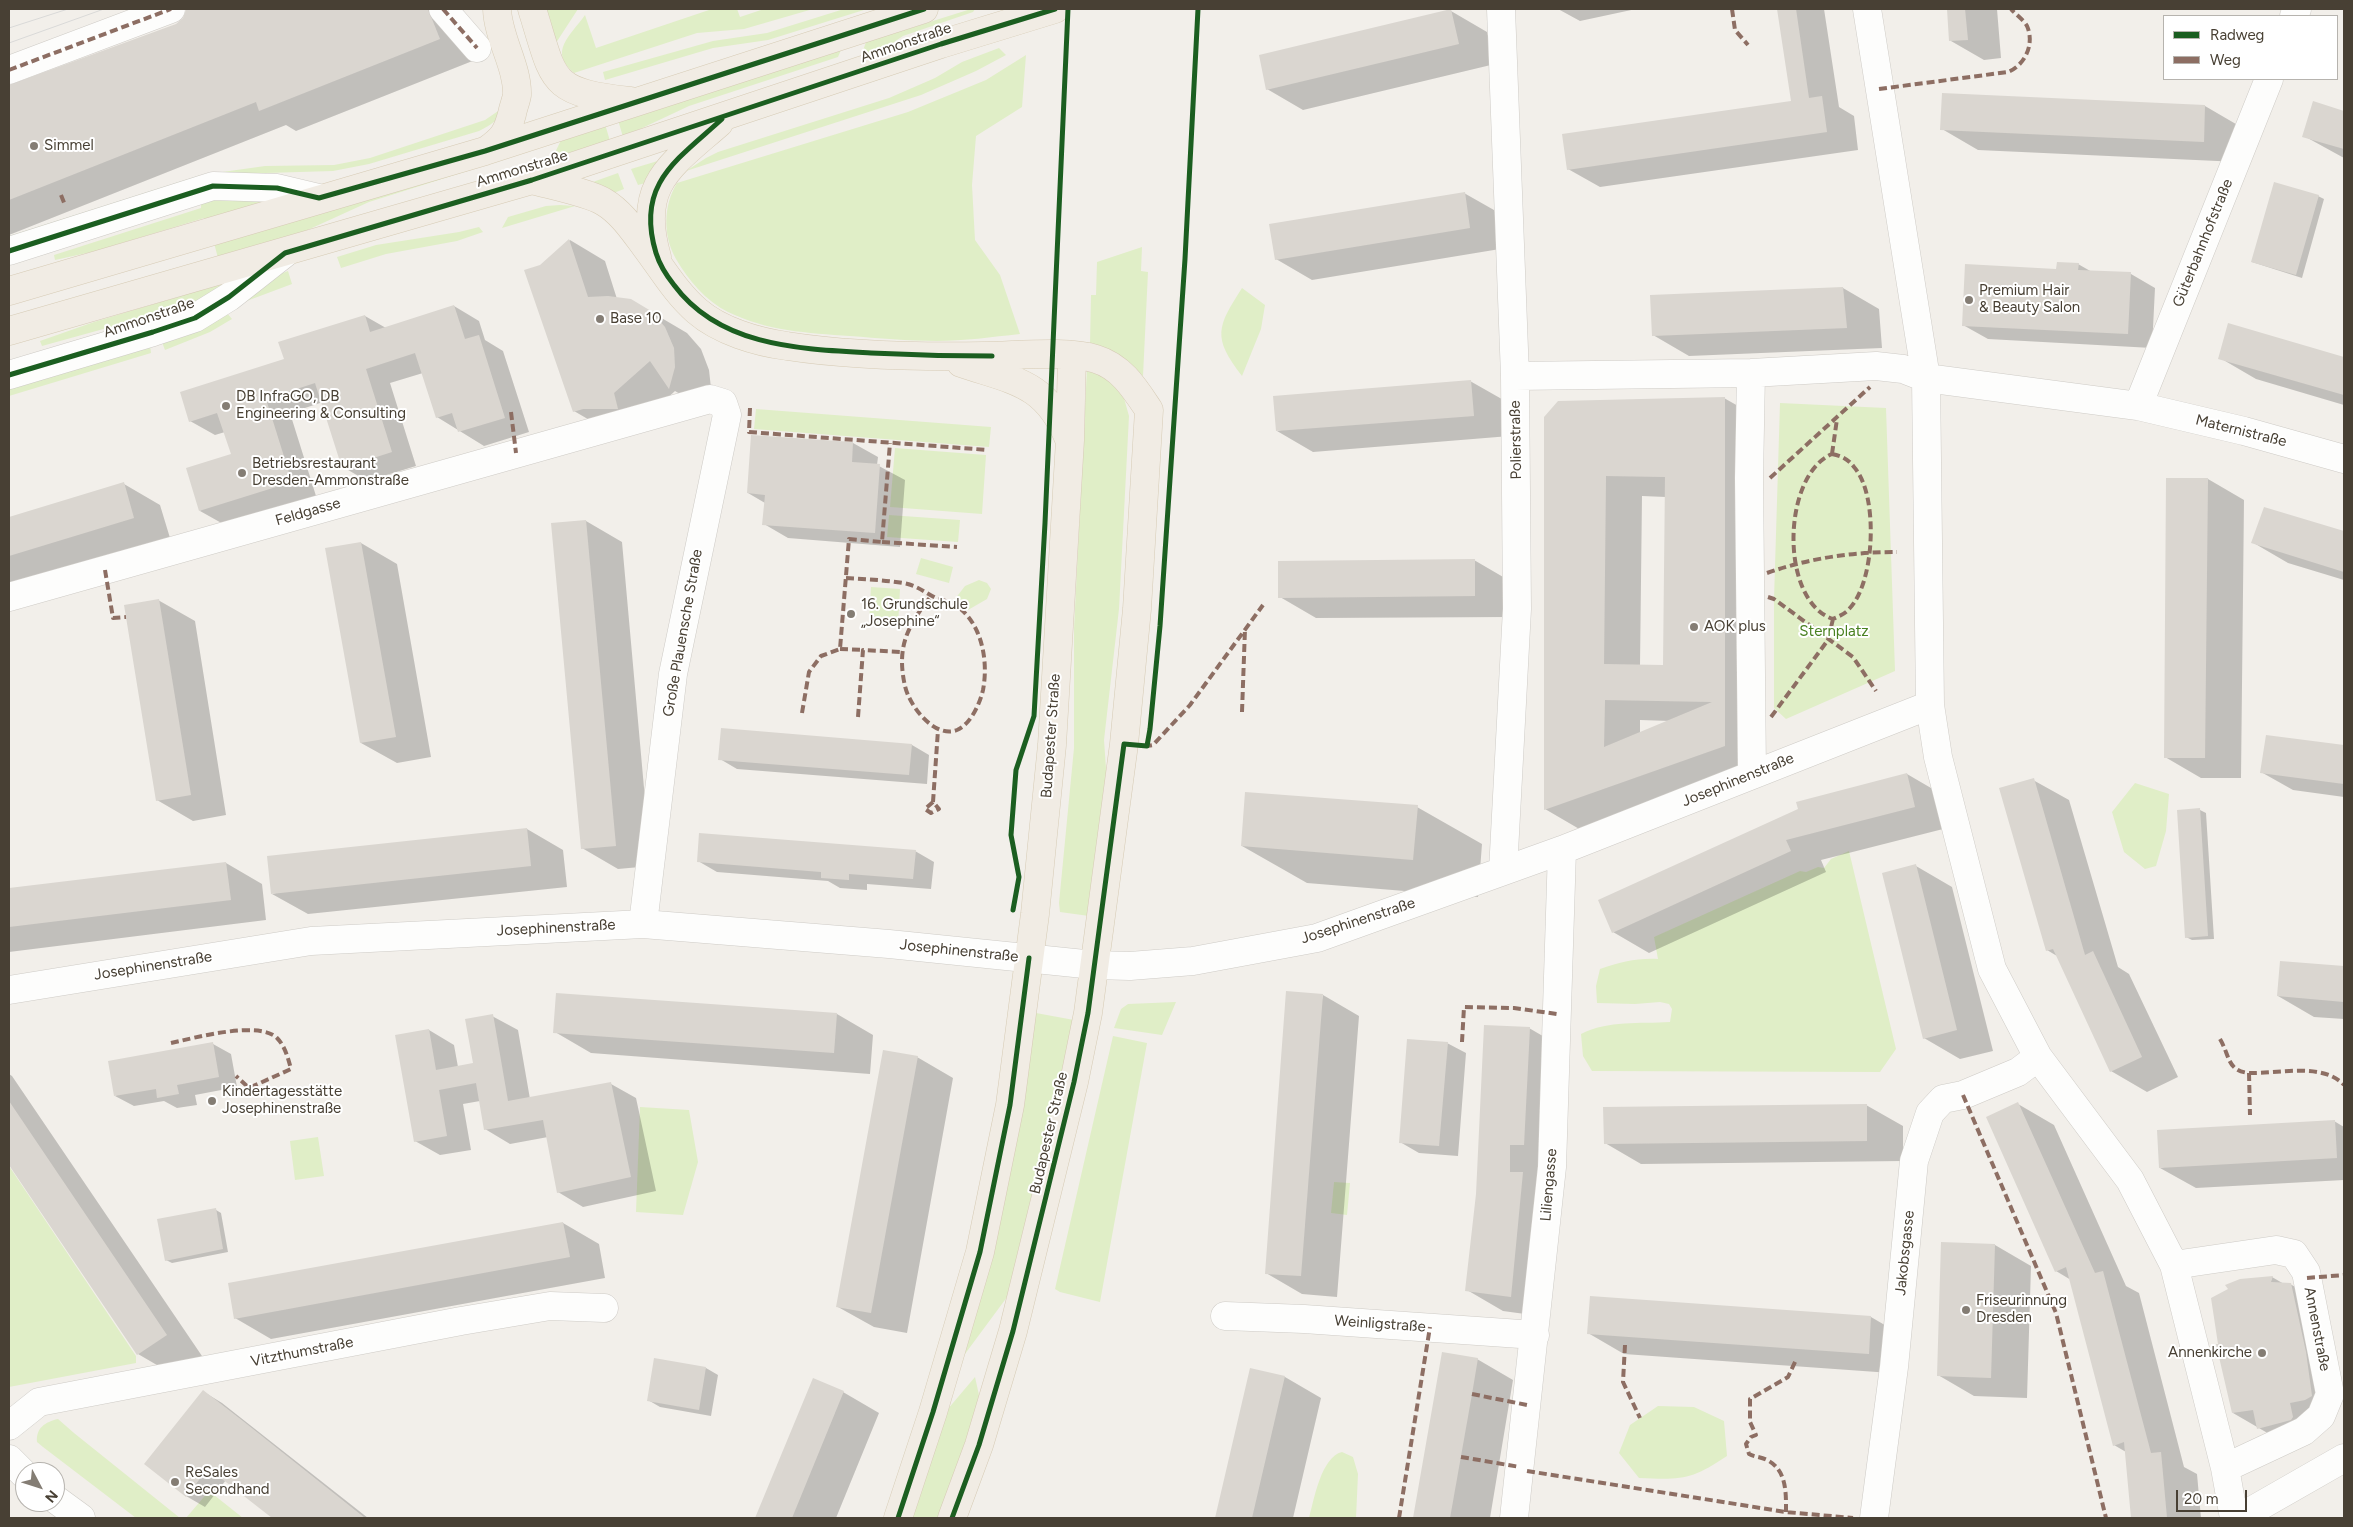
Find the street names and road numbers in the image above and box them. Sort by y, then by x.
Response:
street label: Ammonstraße [858,19,954,67]
street label: Ammonstraße [474,147,570,191]
street label: Güterbahnhofstraße [2169,176,2237,310]
street label: Ammonstraße [101,294,197,342]
street label: Polierstraße [1506,400,1526,480]
street label: Maternistraße [2194,411,2288,451]
street label: Feldgasse [273,494,343,530]
street label: Große Plauensche Straße [659,548,707,718]
street label: Budapester Straße [1038,673,1064,799]
street label: Josephinenstraße [1679,749,1797,811]
street label: Josephinenstraße [1298,894,1418,948]
street label: Josephinenstraße [496,916,616,940]
street label: Josephinenstraße [899,936,1019,966]
street label: Josephinenstraße [93,948,213,984]
street label: Budapester Straße [1026,1070,1072,1196]
street label: Liliengasse [1537,1148,1561,1222]
street label: Jakobsgasse [1892,1209,1918,1297]
street label: Annenstraße [2300,1285,2334,1373]
street label: Weinligstraße [1334,1312,1426,1336]
street label: Vitzthumstraße [249,1333,355,1371]

